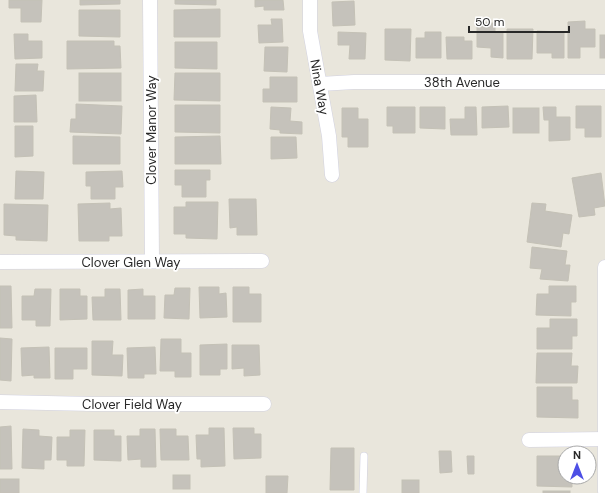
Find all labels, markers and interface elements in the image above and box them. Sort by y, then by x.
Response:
scale bar [469,8,569,34]
text: 50 m [475,14,504,30]
street label: Nina Way [306,58,333,116]
street label: 38th Avenue [424,74,500,91]
street label: Clover Manor Way [143,75,160,185]
street label: Clover Glen Way [82,254,180,271]
street label: Clover Field Way [82,396,182,413]
north arrow [557,445,597,485]
text: N [573,448,581,462]

